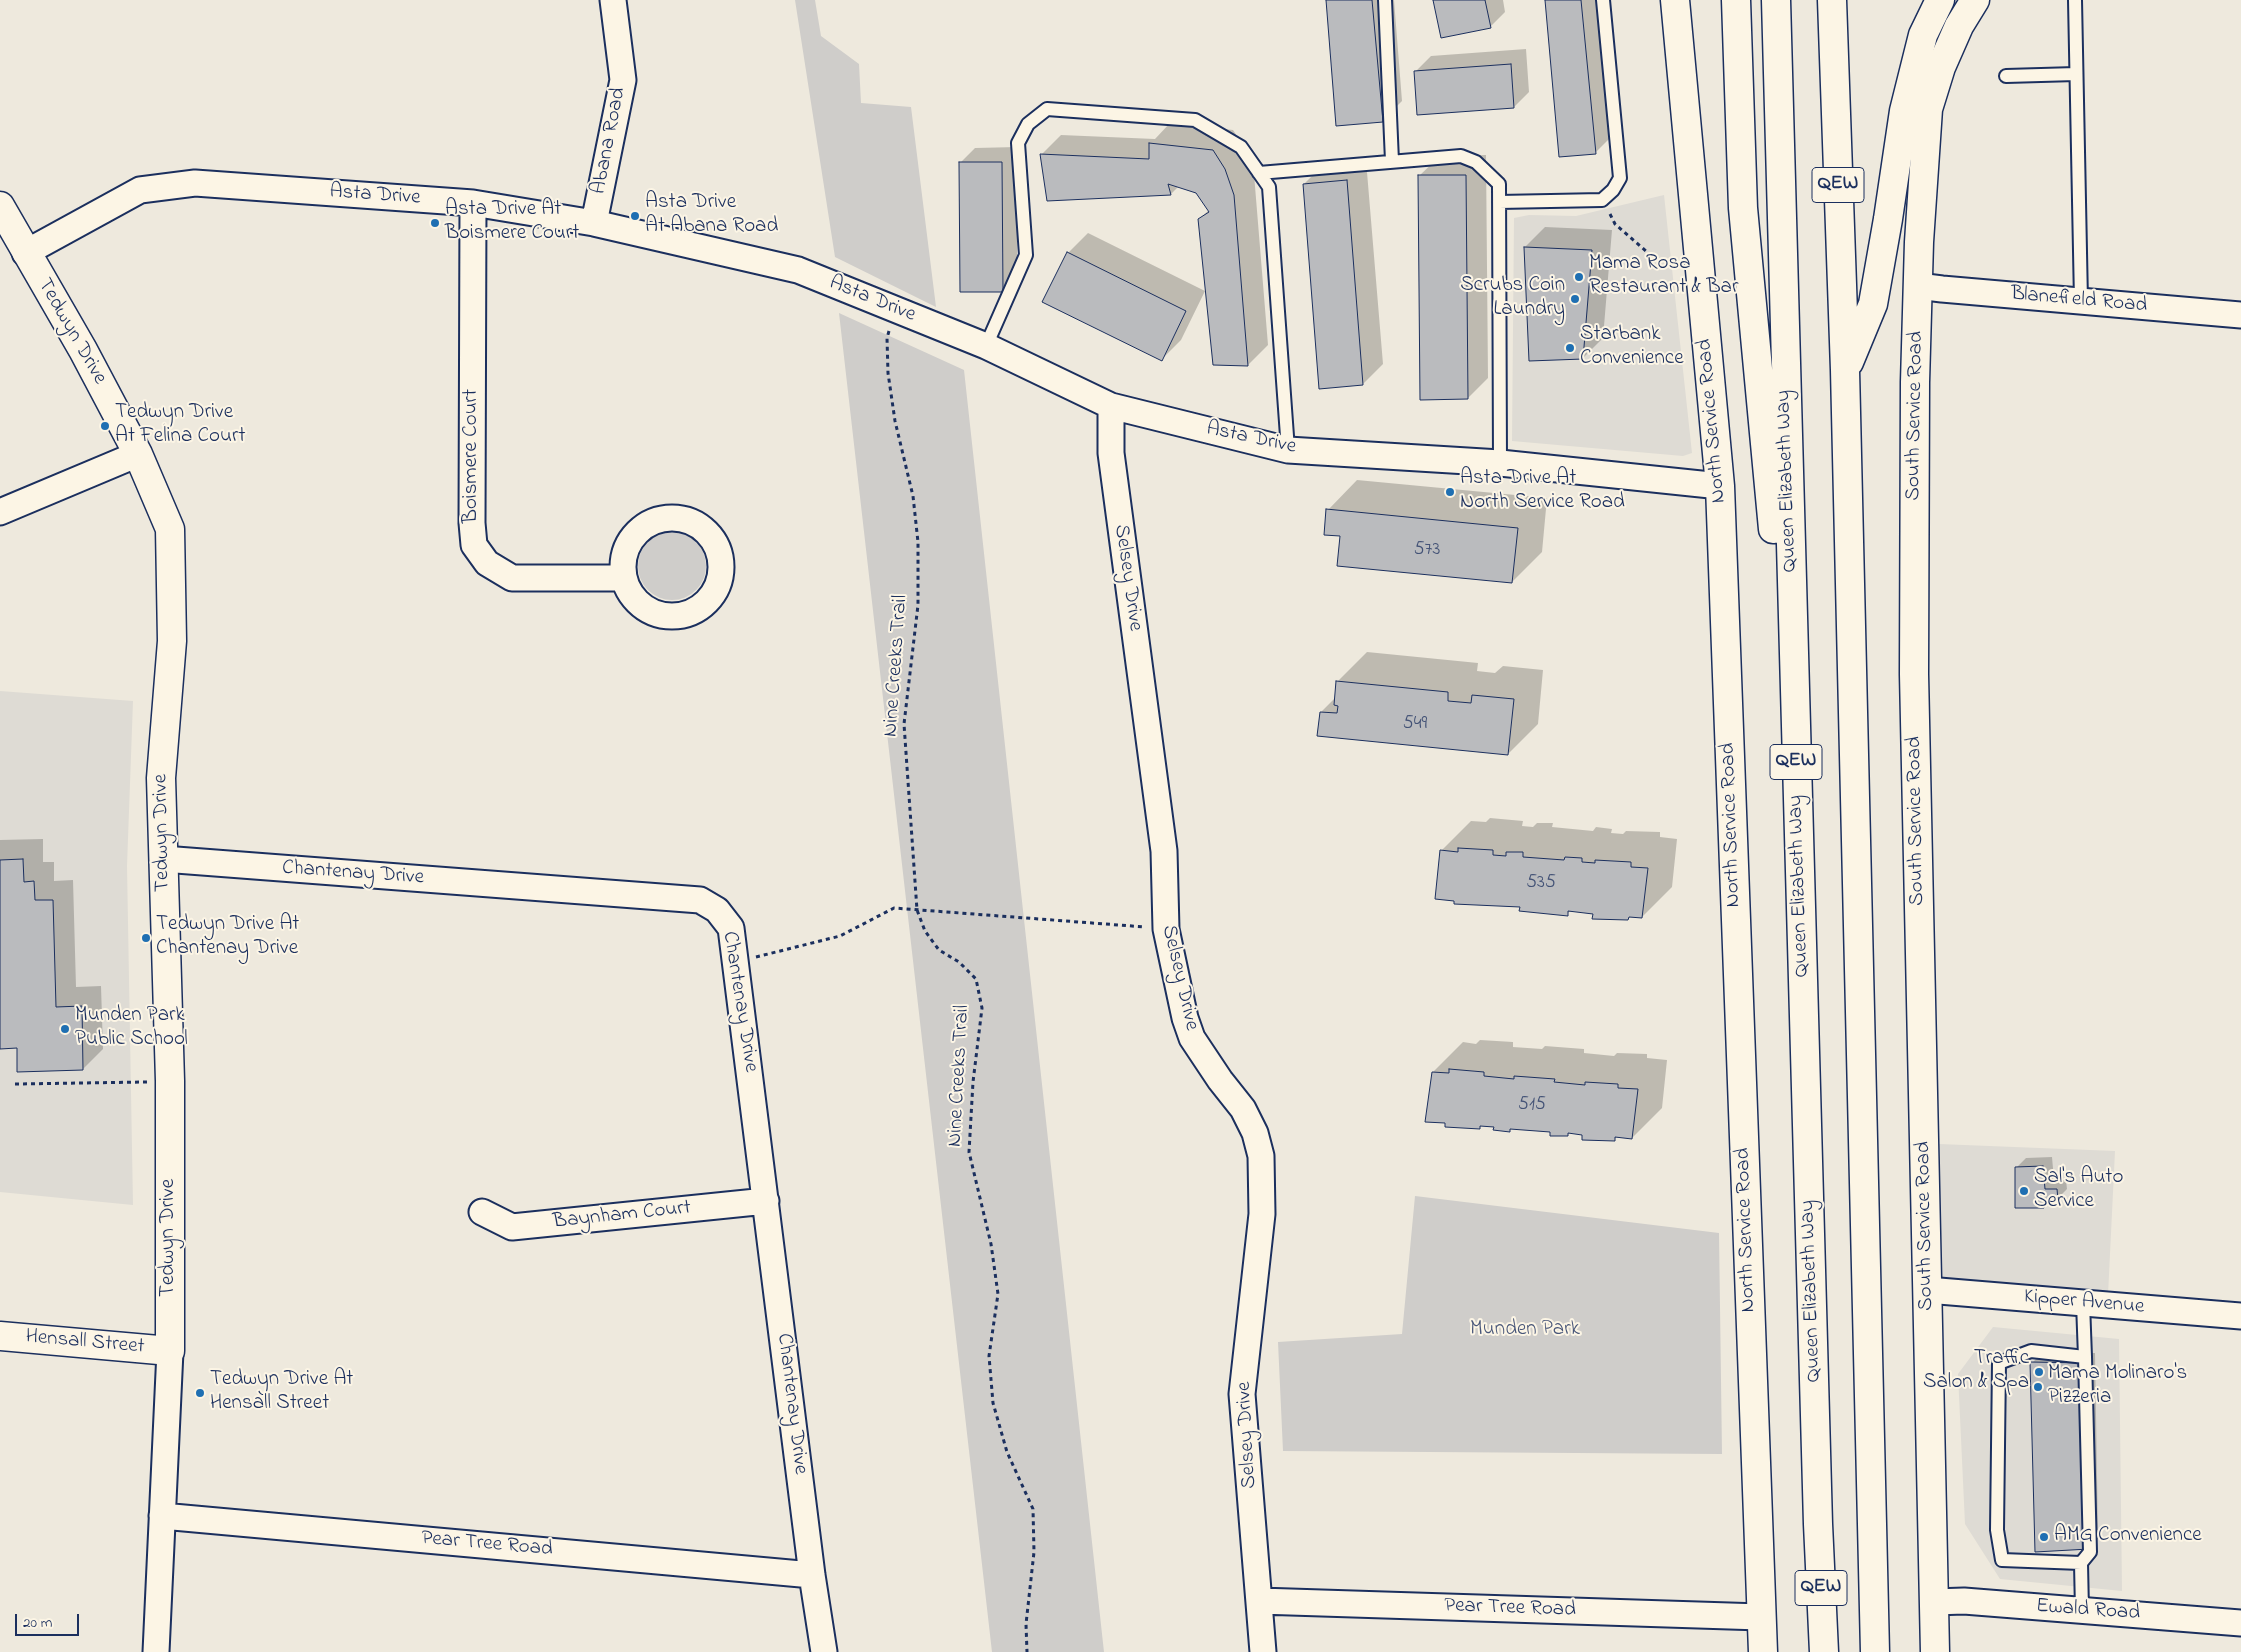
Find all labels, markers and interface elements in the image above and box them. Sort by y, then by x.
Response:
street label: Abana Road [587,86,633,196]
road number: QEW [1812,168,1864,202]
street label: Asta Drive [329,180,421,212]
place label: Asta Drive At Abana Road [645,191,778,241]
place label: Asta Drive At Boismere Court [445,198,579,248]
marker: Asta Drive At Abana Road [629,210,641,222]
marker: Asta Drive At Boismere Court [429,217,441,229]
place label: Mama Rosa Restaurant & Bar [1589,252,1738,302]
street label: Asta Drive [825,271,919,329]
marker: Mama Rosa Restaurant & Bar [1573,271,1585,283]
place label: Scrubs Coin Laundry [1460,274,1565,324]
street label: Tedwyn Drive [31,275,111,389]
street label: Blanefield Road [2010,282,2148,320]
marker: Scrubs Coin Laundry [1569,293,1581,305]
place label: Starbank Convenience [1580,323,1684,373]
street label: South Service Road [1902,331,1930,501]
street label: North Service Road [1693,338,1733,504]
marker: Starbank Convenience [1564,342,1576,354]
street label: Boismere Court [460,389,486,523]
street label: Queen Elizabeth Way [1772,390,1804,572]
place label: Tedwyn Drive At Felina Court [115,401,245,451]
street label: Asta Drive [1204,417,1298,461]
marker: Tedwyn Drive At Felina Court [99,420,111,432]
place label: Asta Drive At North Service Road [1460,467,1625,517]
marker: Asta Drive At North Service Road [1444,486,1456,498]
street label: Selsey Drive [1107,523,1147,633]
house number: 573 [1414,540,1440,562]
street label: Nine Creeks Trail [879,594,915,738]
house number: 549 [1403,714,1427,736]
street label: South Service Road [1903,736,1931,906]
street label: North Service Road [1717,742,1747,908]
road number: QEW [1770,744,1822,780]
street label: Tedwyn Drive [149,774,177,892]
street label: Queen Elizabeth Way [1784,795,1816,977]
street label: Chantenay Drive [281,856,425,892]
house number: 535 [1526,873,1556,895]
place label: Tedwyn Drive At Chantenay Drive [156,913,299,963]
street label: Selsey Drive [1155,923,1203,1033]
street label: Chantenay Drive [715,930,763,1074]
marker: Tedwyn Drive At Chantenay Drive [140,932,152,944]
place label: Munden Park Public School [75,1004,188,1054]
street label: Nine Creeks Trail [944,1004,976,1148]
marker: Munden Park Public School [59,1023,71,1035]
house number: 515 [1518,1095,1546,1117]
street label: South Service Road [1912,1141,1940,1311]
street label: North Service Road [1732,1147,1762,1313]
place label: Sal's Auto Service [2034,1166,2123,1216]
street label: Tedwyn Drive [157,1179,183,1297]
marker: Sal's Auto Service [2018,1185,2030,1197]
street label: Baynham Court [552,1196,692,1236]
street label: Queen Elizabeth Way [1796,1200,1828,1382]
street label: Kipper Avenue [2023,1285,2145,1321]
park label: Munden Park [1470,1318,1580,1344]
street label: Hensall Street [25,1325,145,1361]
street label: Chantenay Drive [770,1332,812,1476]
place label: Traffic Salon & Spa [1923,1347,2029,1397]
place label: Mama Molinaro's Pizzeria [2048,1362,2187,1412]
marker: Traffic Salon & Spa [2033,1366,2045,1378]
place label: Tedwyn Drive At Hensall Street [210,1368,353,1418]
street label: Selsey Drive [1233,1381,1263,1489]
marker: Mama Molinaro's Pizzeria [2032,1381,2044,1393]
marker: Tedwyn Drive At Hensall Street [194,1387,206,1399]
place label: AMG Convenience [2054,1524,2202,1550]
street label: Pear Tree Road [420,1527,554,1563]
marker: AMG Convenience [2038,1531,2050,1543]
road number: QEW [1795,1570,1847,1606]
street label: Pear Tree Road [1444,1594,1576,1624]
street label: Ewald Road [2035,1595,2141,1627]
scale bar [18,1604,81,1636]
text: 20 m [23,1612,52,1634]

